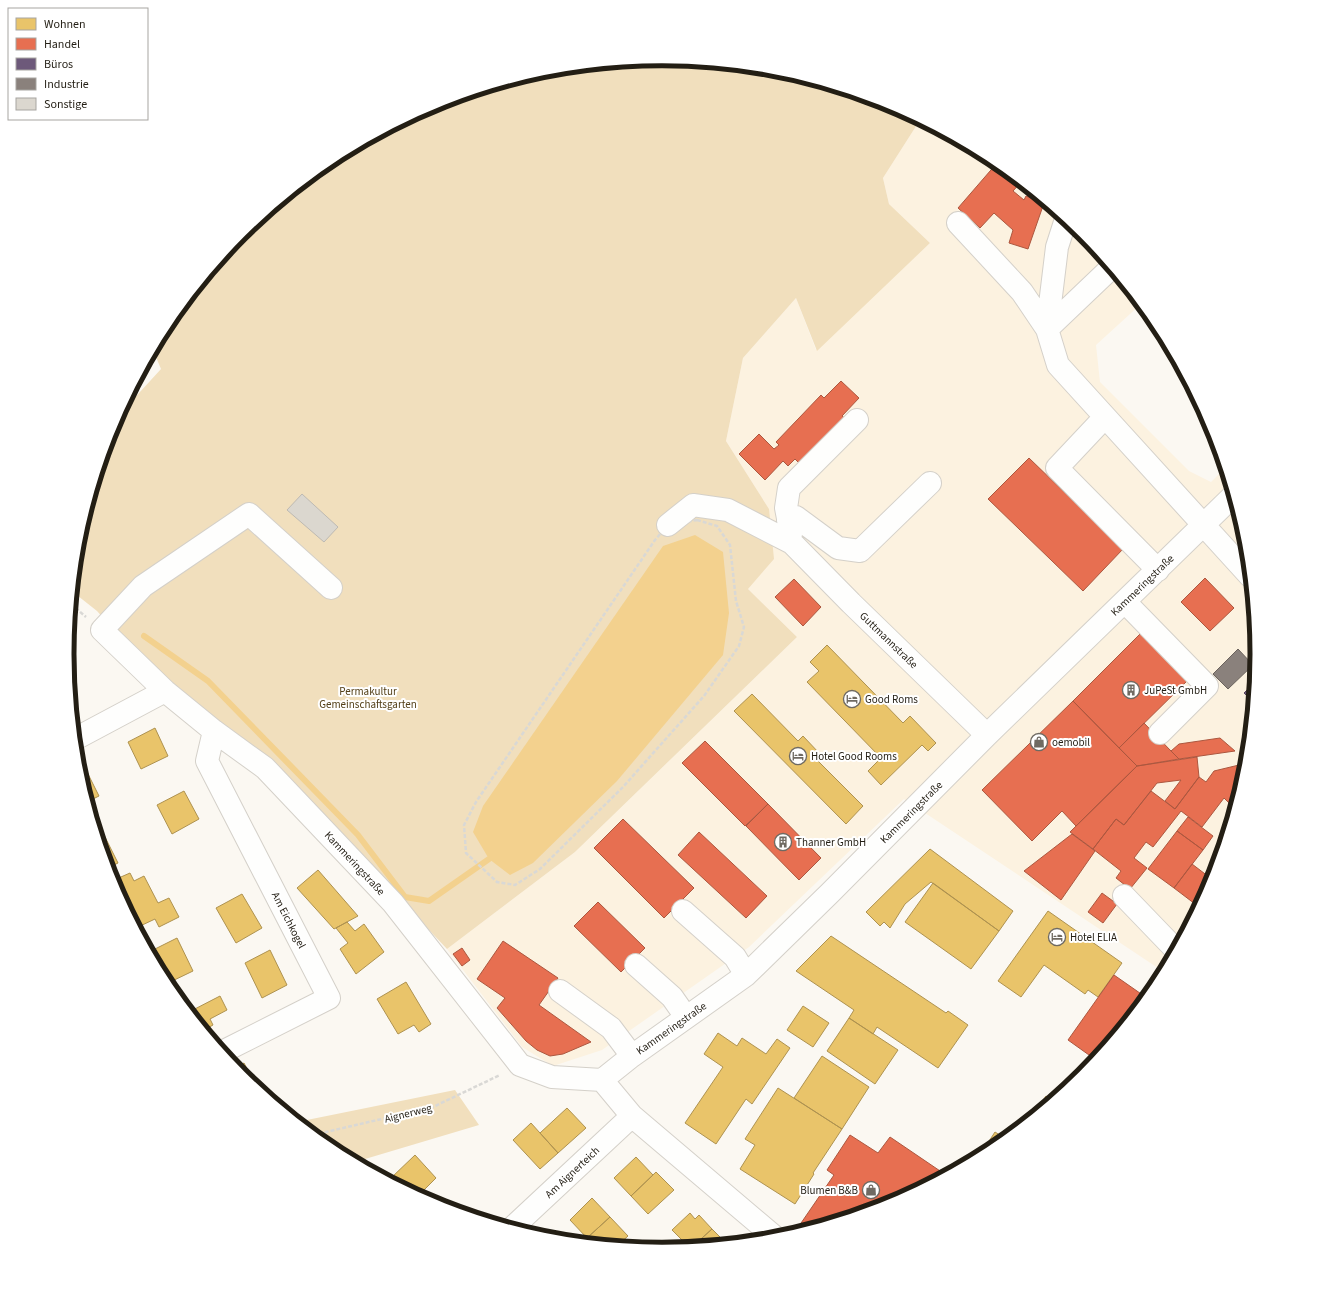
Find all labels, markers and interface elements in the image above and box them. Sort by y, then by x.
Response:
legend [8,8,148,120]
text: Wohnen [44,16,86,33]
text: Handel [44,36,80,53]
text: Büros [44,56,73,73]
text: Industrie [44,76,89,93]
text: Sonstige [44,96,87,113]
street label: Kammeringstraße [1107,551,1178,619]
street label: Guttmannstraße [856,609,921,672]
building icon: JuPeSt GmbH [1121,680,1141,700]
place label: JuPeSt GmbH [1144,683,1207,698]
park label: Permakultur Gemeinschaftsgarten [319,684,417,712]
hotel icon: Good Roms [842,689,862,709]
place label: Good Roms [865,692,918,707]
shop icon: oemobil [1029,732,1049,752]
place label: oemobil [1052,735,1090,750]
hotel icon: Hotel Good Rooms [788,746,808,766]
place label: Hotel Good Rooms [811,749,897,764]
street label: Kammeringstraße [877,777,946,847]
street label: Kammeringstraße [321,828,389,899]
building icon: Thanner GmbH [773,832,793,852]
place label: Thanner GmbH [796,835,866,850]
street label: Am Eichkogel [268,889,309,951]
hotel icon: Hotel ELIA [1047,927,1067,947]
place label: Hotel ELIA [1070,930,1117,945]
street label: Kammeringstraße [633,998,710,1058]
street label: Aignerweg [383,1100,434,1127]
street label: Am Aignerteich [542,1143,603,1202]
shop icon: Blumen B&B [861,1180,881,1200]
place label: Blumen B&B [800,1183,859,1198]

